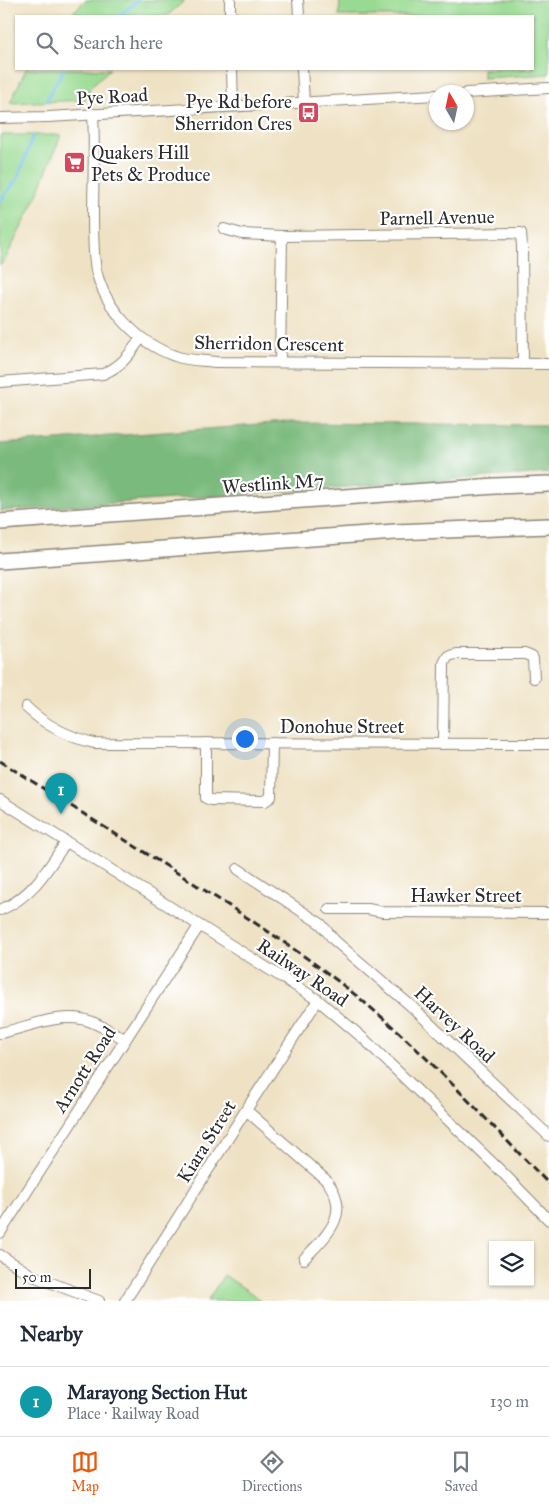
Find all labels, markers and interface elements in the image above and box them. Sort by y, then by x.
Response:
search box [15,15,534,70]
icon: search [33,29,61,57]
text: Search here [73,31,163,54]
street label: Pye Road [75,83,149,110]
north arrow [429,85,474,130]
place label: Pye Rd before Sherridon Cres [175,90,292,135]
bus stop icon: Pye Rd before Sherridon Cres [296,100,320,124]
place label: Quakers Hill Pets & Produce [91,141,210,186]
supermarket icon: Quakers Hill Pets & Produce [63,151,87,175]
street label: Parnell Avenue [379,205,495,230]
street label: Sherridon Crescent [194,331,344,356]
street label: Westlink M7 [221,468,325,499]
street label: Donohue Street [280,715,404,738]
your location [232,726,258,752]
pin: 1 [45,773,77,814]
street label: Hawker Street [410,884,522,907]
street label: Railway Road [253,933,353,1012]
street label: Harvey Road [410,981,500,1068]
street label: Arnott Road [48,1022,121,1117]
street label: Kiara Street [172,1095,241,1187]
map controls [489,1241,534,1286]
button: layers [489,1241,534,1286]
scale bar [15,1266,91,1289]
text: 50 m [22,1269,51,1286]
text: Nearby [20,1321,83,1347]
text: Marayong Section Hut [67,1381,247,1404]
text: 1 [33,1392,39,1411]
text: 130 m [490,1392,529,1411]
text: Place · Railway Road [67,1404,200,1423]
tab: Map [71,1448,99,1495]
tab: Directions [242,1448,302,1495]
tab: Saved [445,1448,478,1495]

